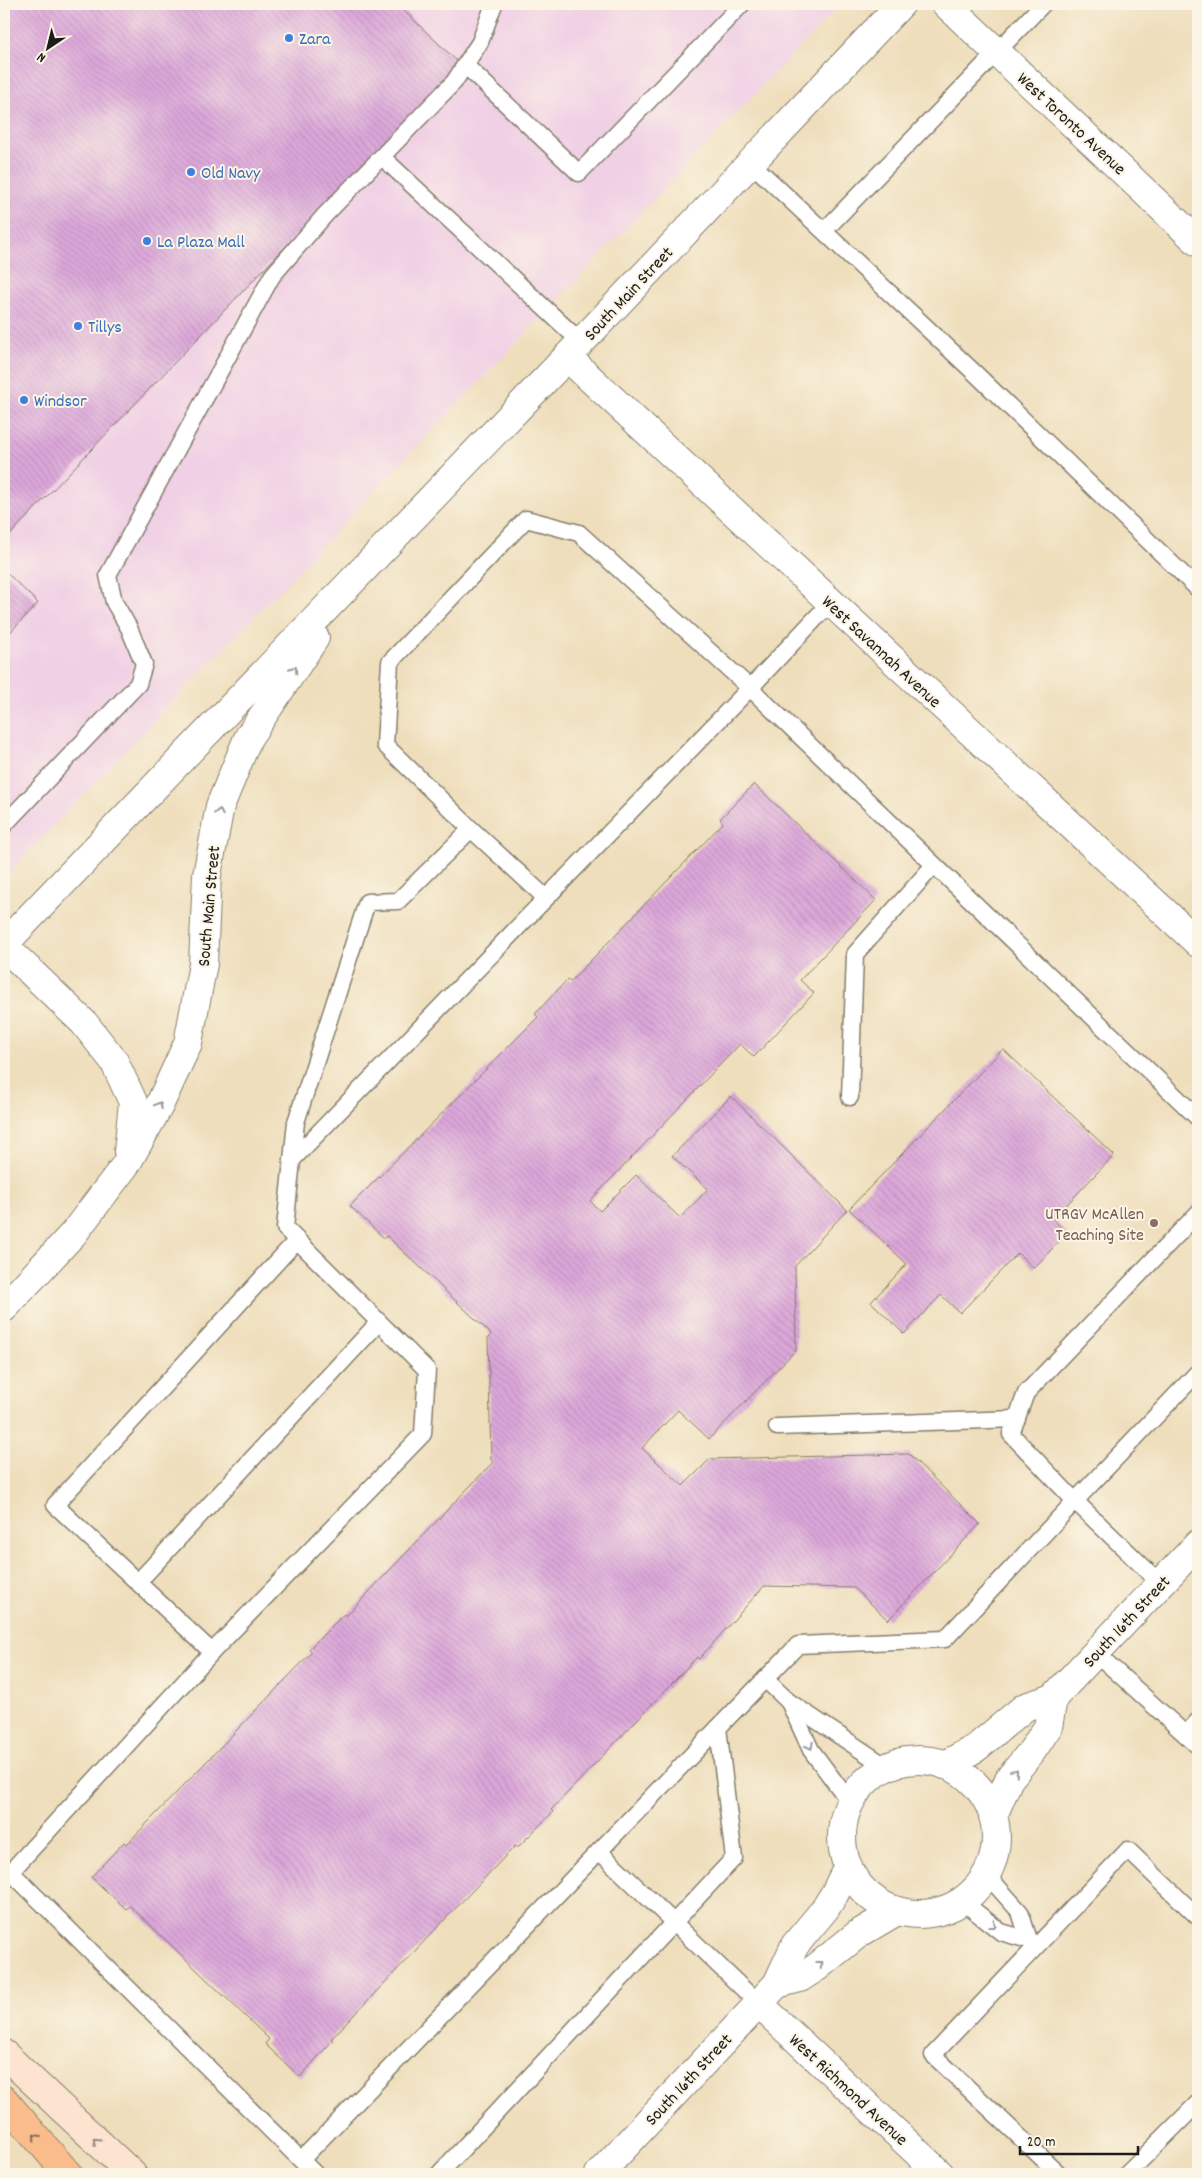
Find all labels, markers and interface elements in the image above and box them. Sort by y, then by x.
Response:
north arrow [22,22,72,72]
place label: Zara [299,28,331,53]
marker: Zara [283,32,295,44]
text: N [33,47,50,67]
street label: West Toronto Avenue [1010,68,1131,182]
place label: Old Navy [201,162,261,187]
marker: Old Navy [185,166,197,178]
place label: La Plaza Mall [157,231,246,256]
marker: La Plaza Mall [141,235,153,247]
street label: South Main Street [579,242,681,348]
place label: Tillys [88,316,122,341]
marker: Tillys [72,320,84,332]
place label: Windsor [34,390,87,415]
marker: Windsor [18,394,30,406]
street label: West Savannah Avenue [815,591,946,715]
one-way arrow [288,665,297,674]
one-way arrow [213,807,224,816]
street label: South Main Street [193,844,228,968]
one-way arrow [153,1101,163,1110]
place label: UTRGV McAllen Teaching Site [1045,1203,1144,1249]
marker: UTRGV McAllen Teaching Site [1148,1217,1160,1229]
street label: South 16th Street [1078,1571,1178,1674]
one-way arrow [804,1741,814,1750]
one-way arrow [1009,1769,1018,1778]
one-way arrow [987,1920,996,1928]
one-way arrow [815,1961,824,1970]
street label: South 16th Street [640,2029,740,2132]
street label: West Richmond Avenue [782,2029,912,2153]
scale bar [1020,2123,1137,2155]
text: 20 m [1027,2132,1055,2154]
one-way arrow [33,2134,42,2143]
one-way arrow [93,2138,102,2147]

